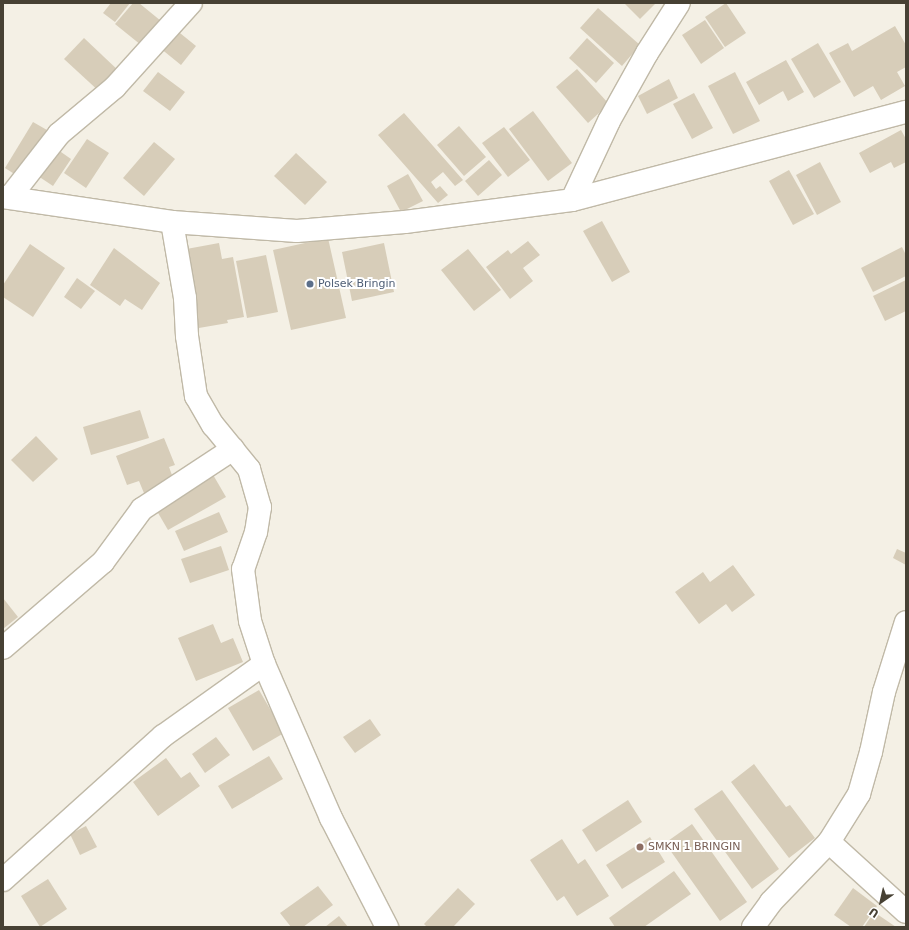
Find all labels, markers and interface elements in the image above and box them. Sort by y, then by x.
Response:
place label: Polsek Bringin [318,277,395,291]
marker: Polsek Bringin [305,279,315,289]
place label: SMKN 1 BRINGIN [648,840,741,854]
marker: SMKN 1 BRINGIN [635,842,645,852]
north arrow [861,882,901,922]
text: U [867,904,881,920]

